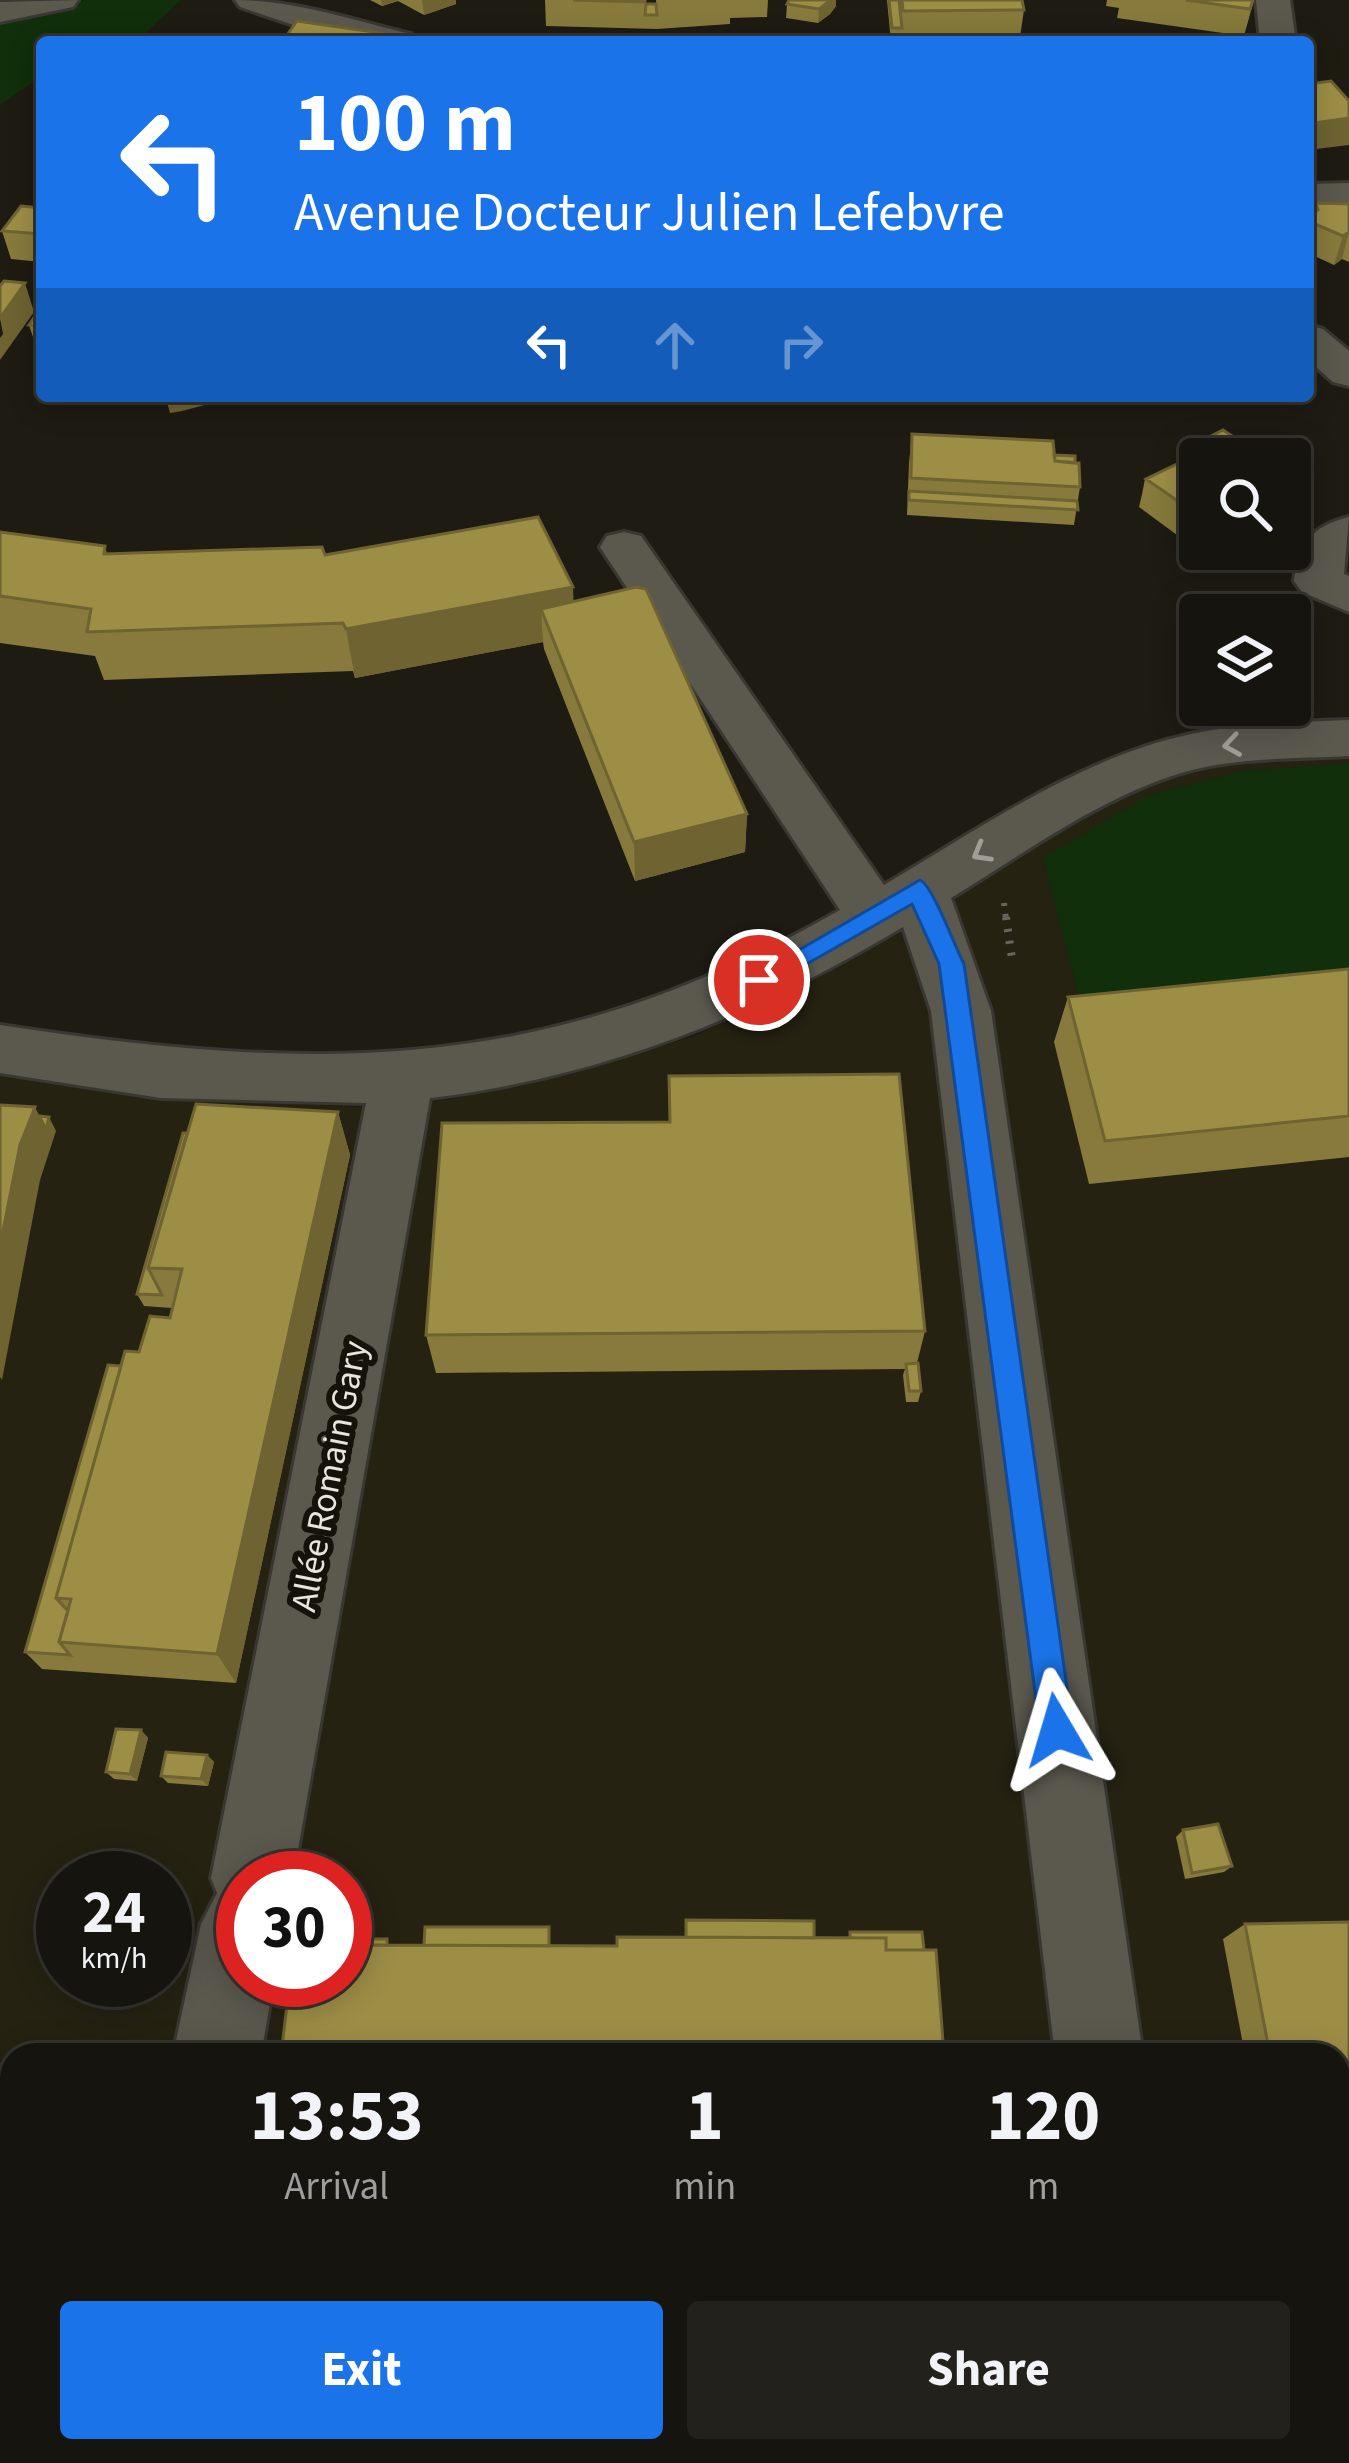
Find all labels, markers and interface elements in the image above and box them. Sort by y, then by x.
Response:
text: 100 m [294,64,516,184]
icon: left [96,84,252,240]
text: Avenue Docteur Julien Lefebvre [294,175,1005,252]
icon: left [516,312,582,378]
icon: ahead [642,312,708,378]
icon: right [768,312,834,378]
map controls [1179,438,1311,726]
button: search [1179,438,1311,570]
button: layers [1179,594,1311,726]
one-way arrow [1223,732,1243,757]
one-way arrow [972,839,994,862]
pin [708,929,810,1031]
icon: arrive [726,947,792,1013]
street label: Allée Romain Gary [278,1336,381,1616]
position arrow [994,1667,1120,1793]
speed limit sign: 30 [216,1851,372,2007]
text: 24 [82,1871,146,1956]
text: km/h [81,1937,147,1980]
text: 13:53 [250,2065,423,2168]
text: 1 [686,2065,724,2168]
text: 120 [986,2065,1100,2168]
text: Arrival [284,2159,389,2215]
text: min [673,2159,736,2215]
text: m [1027,2159,1059,2215]
button: Exit [60,2301,663,2439]
button: Share [687,2301,1290,2439]

